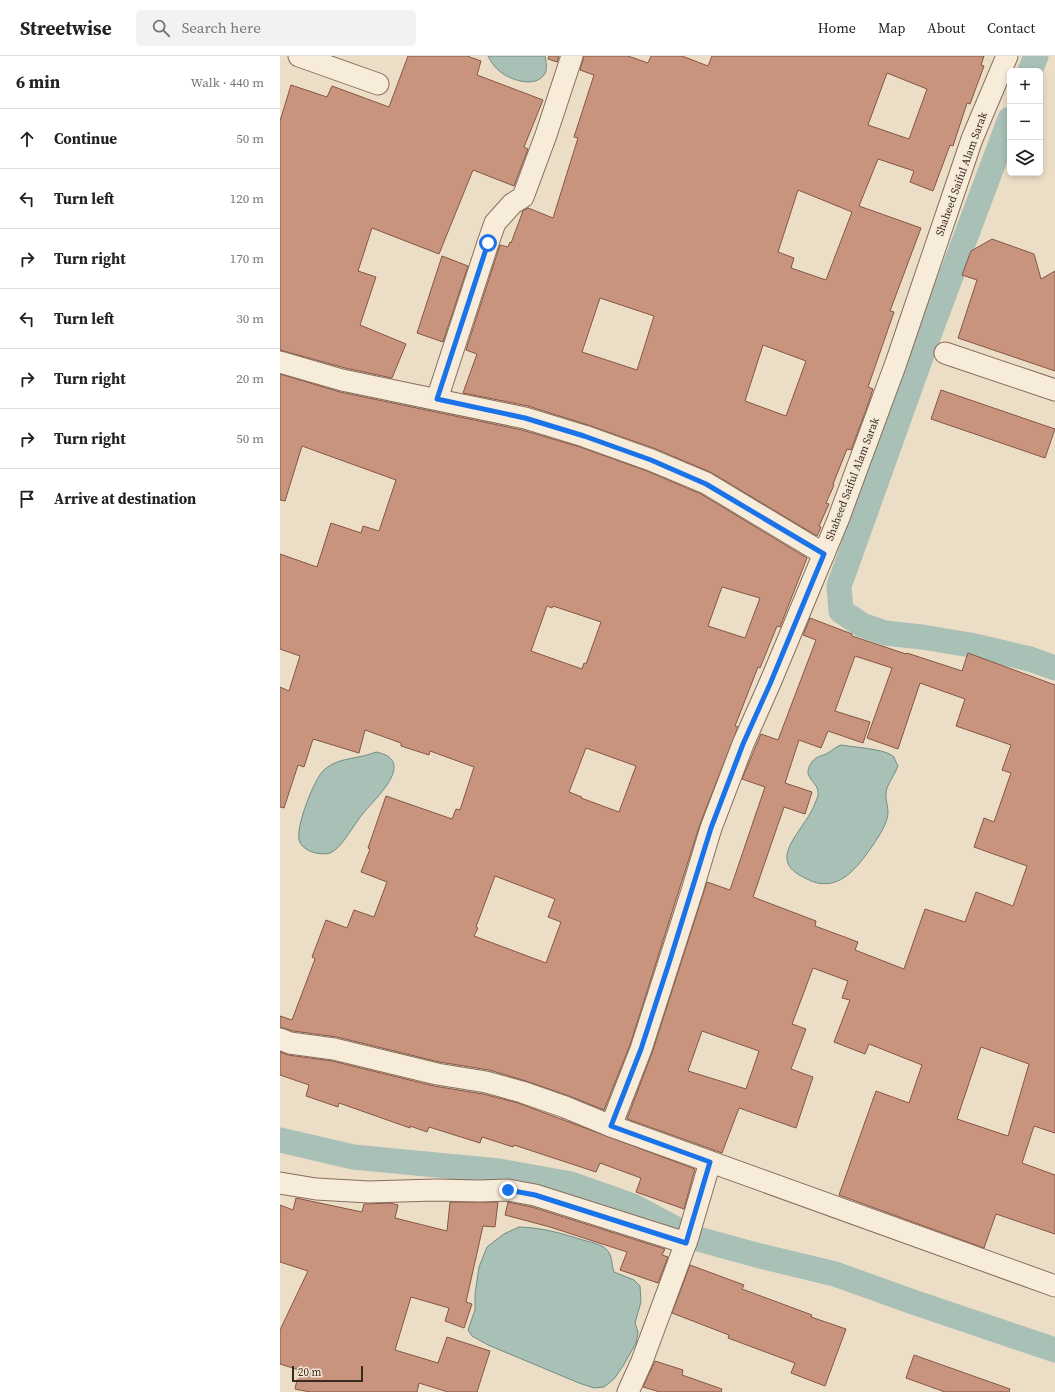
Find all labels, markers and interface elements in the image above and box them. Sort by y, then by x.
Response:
search box [136,10,416,46]
text: Streetwise [20,15,112,41]
icon: search [150,17,172,39]
text: Search here [182,17,261,38]
text: Home [818,18,856,38]
text: Map [878,18,905,38]
text: About [927,18,965,38]
text: Contact [987,18,1035,38]
map controls [1007,68,1043,176]
button: + [1007,68,1043,104]
text: 6 min [16,70,60,94]
text: Walk · 440 m [191,74,264,91]
button: − [1007,104,1043,140]
street label: Shaheed Saiful Alam Sarak [932,109,991,238]
icon: ahead [16,128,38,150]
text: Continue [54,128,117,149]
text: 50 m [236,130,264,147]
button: layers [1007,140,1043,176]
icon: left [16,188,38,210]
text: Turn left [54,188,114,209]
text: 120 m [230,190,264,207]
route start [479,234,497,252]
icon: right [16,248,38,270]
text: Turn right [54,248,126,269]
text: 170 m [230,250,264,267]
icon: left [16,308,38,330]
text: Turn left [54,308,114,329]
text: 30 m [236,310,264,327]
icon: right [16,368,38,390]
text: Turn right [54,368,126,389]
text: 20 m [236,370,264,387]
street label: Shaheed Saiful Alam Sarak [822,415,883,543]
icon: right [16,428,38,450]
text: Turn right [54,428,126,449]
text: 50 m [236,430,264,447]
icon: arrive [16,488,38,510]
text: Arrive at destination [54,488,196,509]
route end [499,1181,517,1199]
scale bar [292,1364,363,1383]
text: 20 m [298,1365,321,1380]

